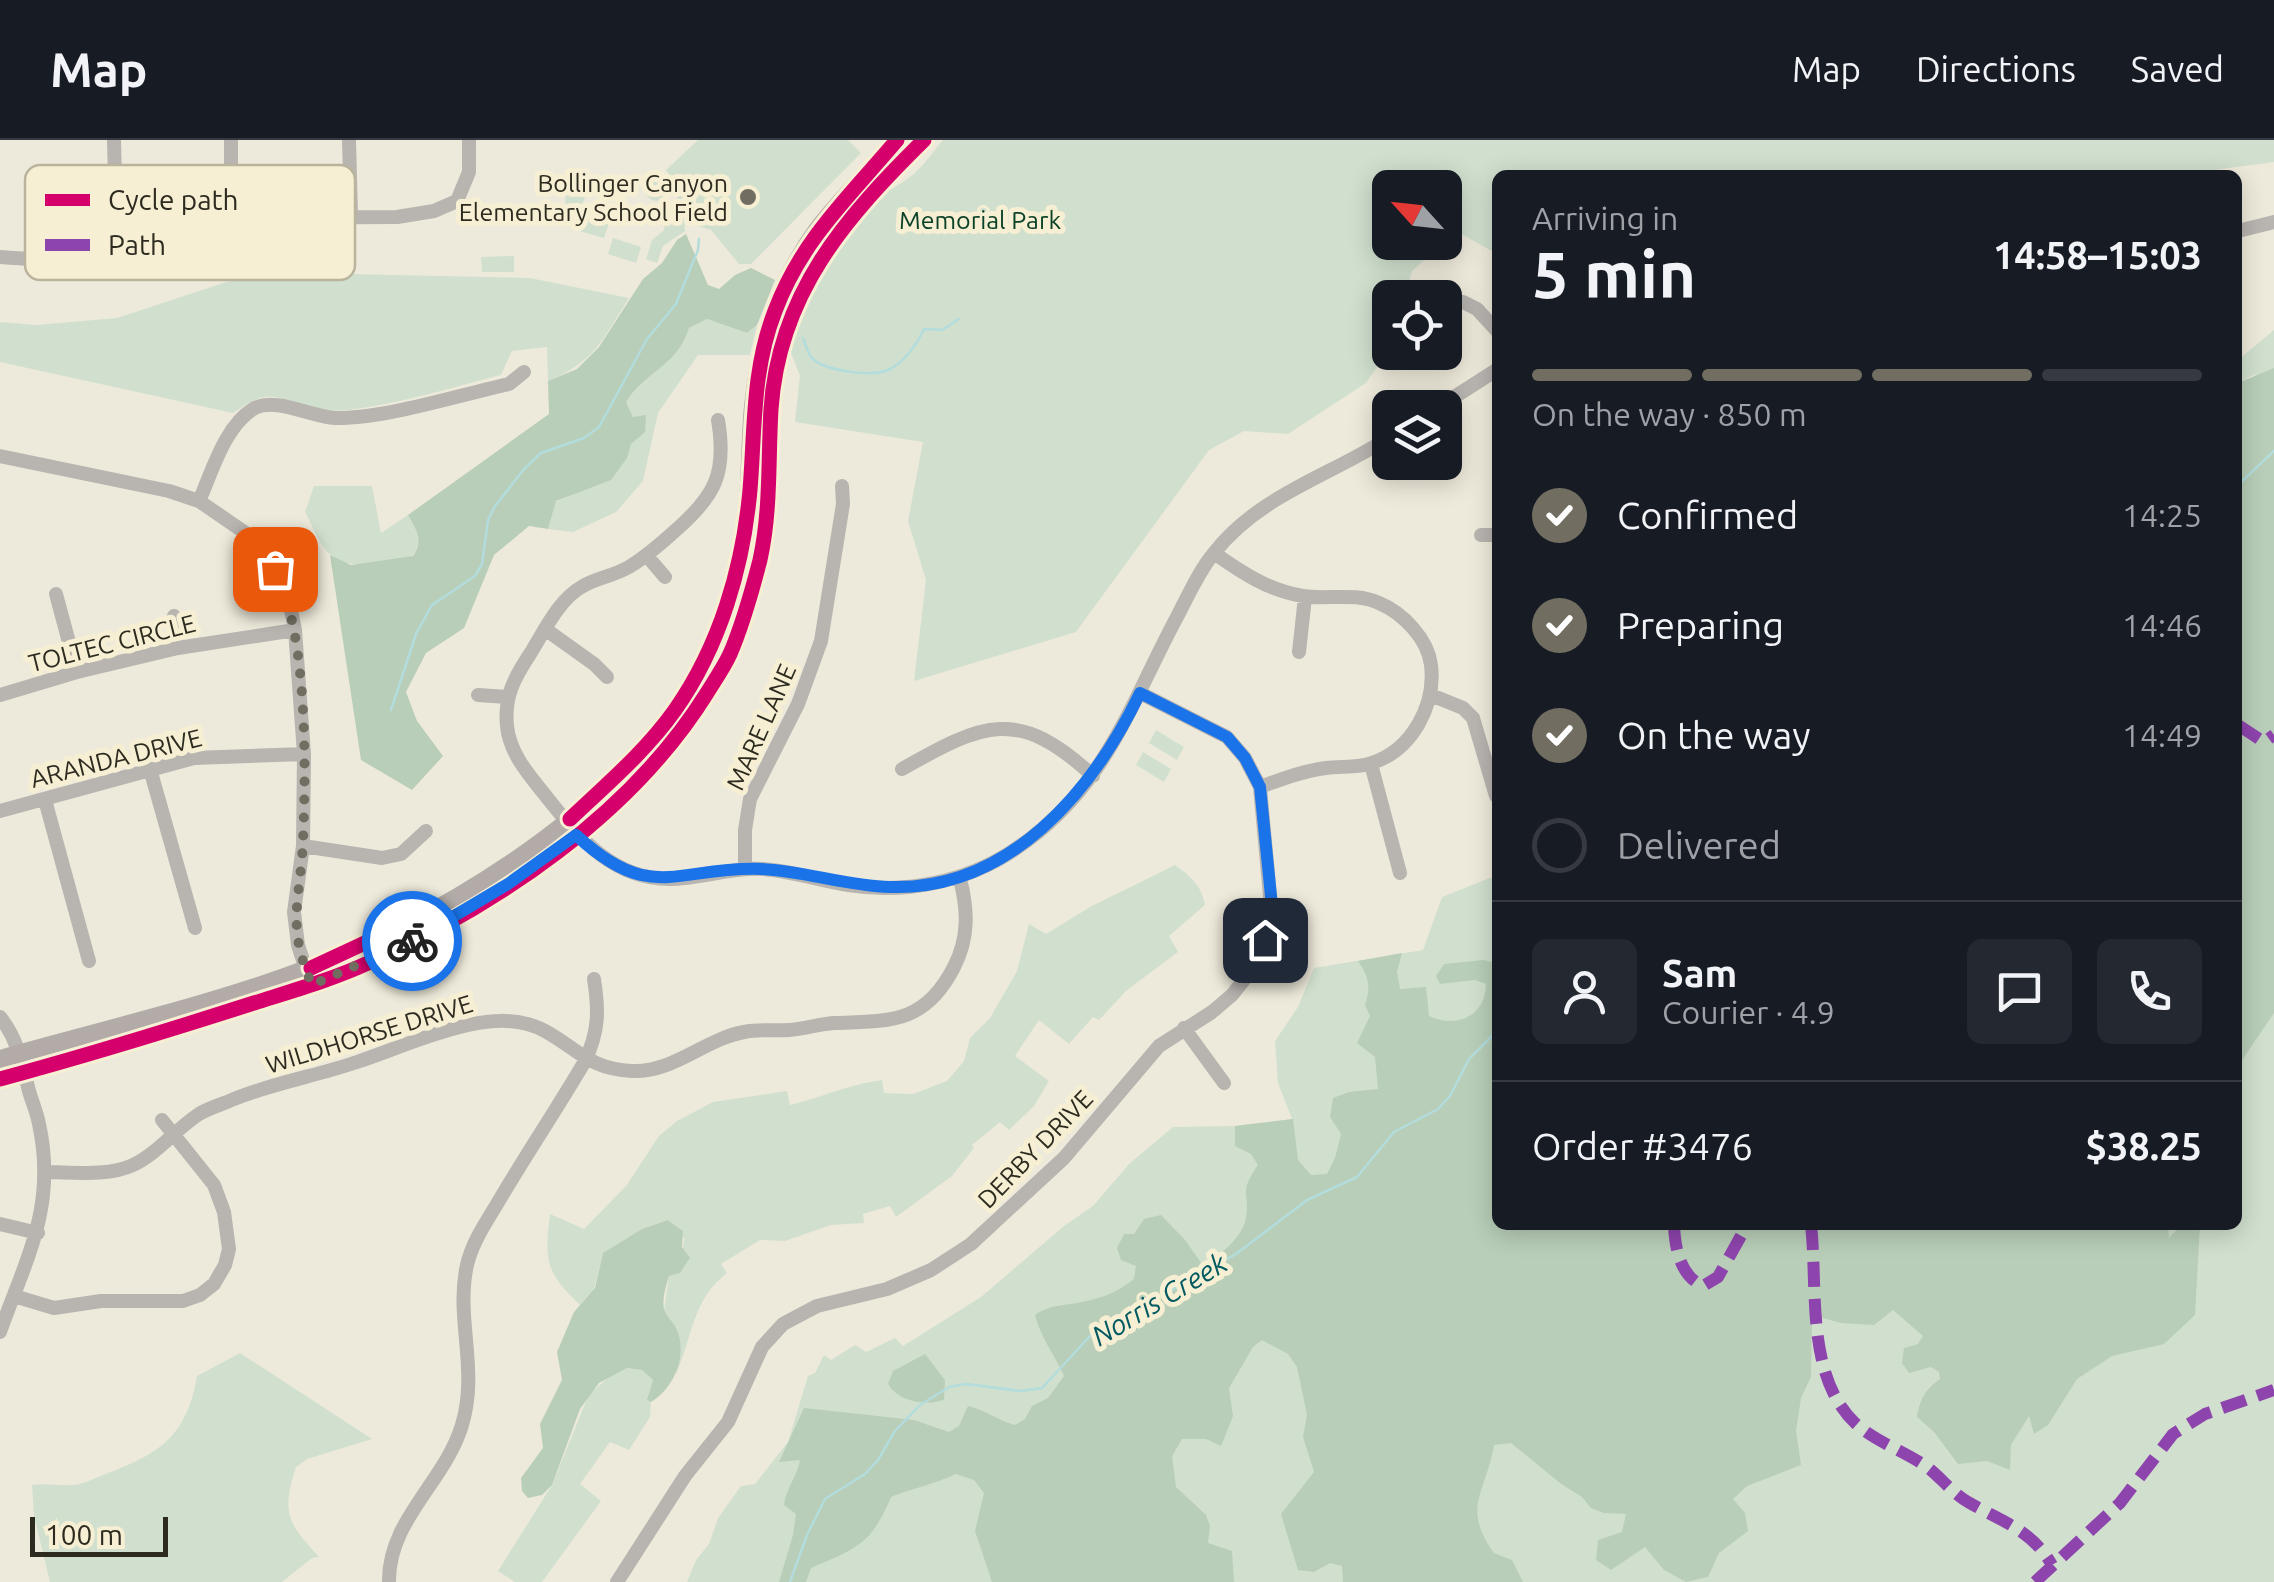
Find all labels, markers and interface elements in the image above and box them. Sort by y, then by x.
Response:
text: Map [50,42,148,96]
text: Map [1792,49,1861,89]
text: Directions [1916,49,2076,89]
text: Saved [2131,49,2224,89]
legend [25,165,355,280]
place label: Bollinger Canyon Elementary School Field [459,169,728,226]
north arrow [1372,170,1462,260]
map controls [1372,170,1462,480]
text: Cycle path [108,184,239,215]
marker: Bollinger Canyon Elementary School Field [737,186,759,208]
text: Arriving in [1532,200,1678,236]
park label: Memorial Park [899,206,1061,234]
text: Path [108,229,166,260]
text: 14:58–15:03 [1993,234,2202,276]
text: 5 min [1532,237,1696,310]
button: locate [1372,280,1462,370]
button: layers [1372,390,1462,480]
text: On the way · 850 m [1532,396,1807,432]
icon: check [1532,488,1587,543]
text: Confirmed [1617,494,1798,536]
text: 14:25 [2122,497,2202,533]
pin [233,527,318,612]
icon: bag [248,542,303,597]
icon: check [1532,598,1587,653]
text: Preparing [1617,604,1784,646]
text: 14:46 [2122,607,2202,643]
street label: TOLTEC CIRCLE [26,609,198,677]
street label: MARE LANE [721,660,801,794]
icon: check [1532,708,1587,763]
text: On the way [1617,714,1810,756]
text: 14:49 [2122,717,2202,753]
street label: ARANDA DRIVE [27,723,205,793]
text: Delivered [1617,824,1781,866]
courier [362,891,462,991]
pin [1223,898,1308,983]
icon: home [1238,913,1293,968]
icon: bike [385,914,440,969]
button: person [1532,939,1637,1044]
button: chat [1967,939,2072,1044]
button: phone [2097,939,2202,1044]
text: Sam [1662,952,1737,994]
street label: WILDHORSE DRIVE [262,989,476,1079]
text: Courier · 4.9 [1662,994,1835,1030]
street label: DERBY DRIVE [972,1084,1098,1214]
text: Order #3476 [1532,1125,1753,1167]
text: $38.25 [2085,1125,2202,1167]
water label: Norris Creek [1086,1246,1233,1351]
scale bar [30,1512,168,1556]
text: 100 m [45,1519,123,1550]

